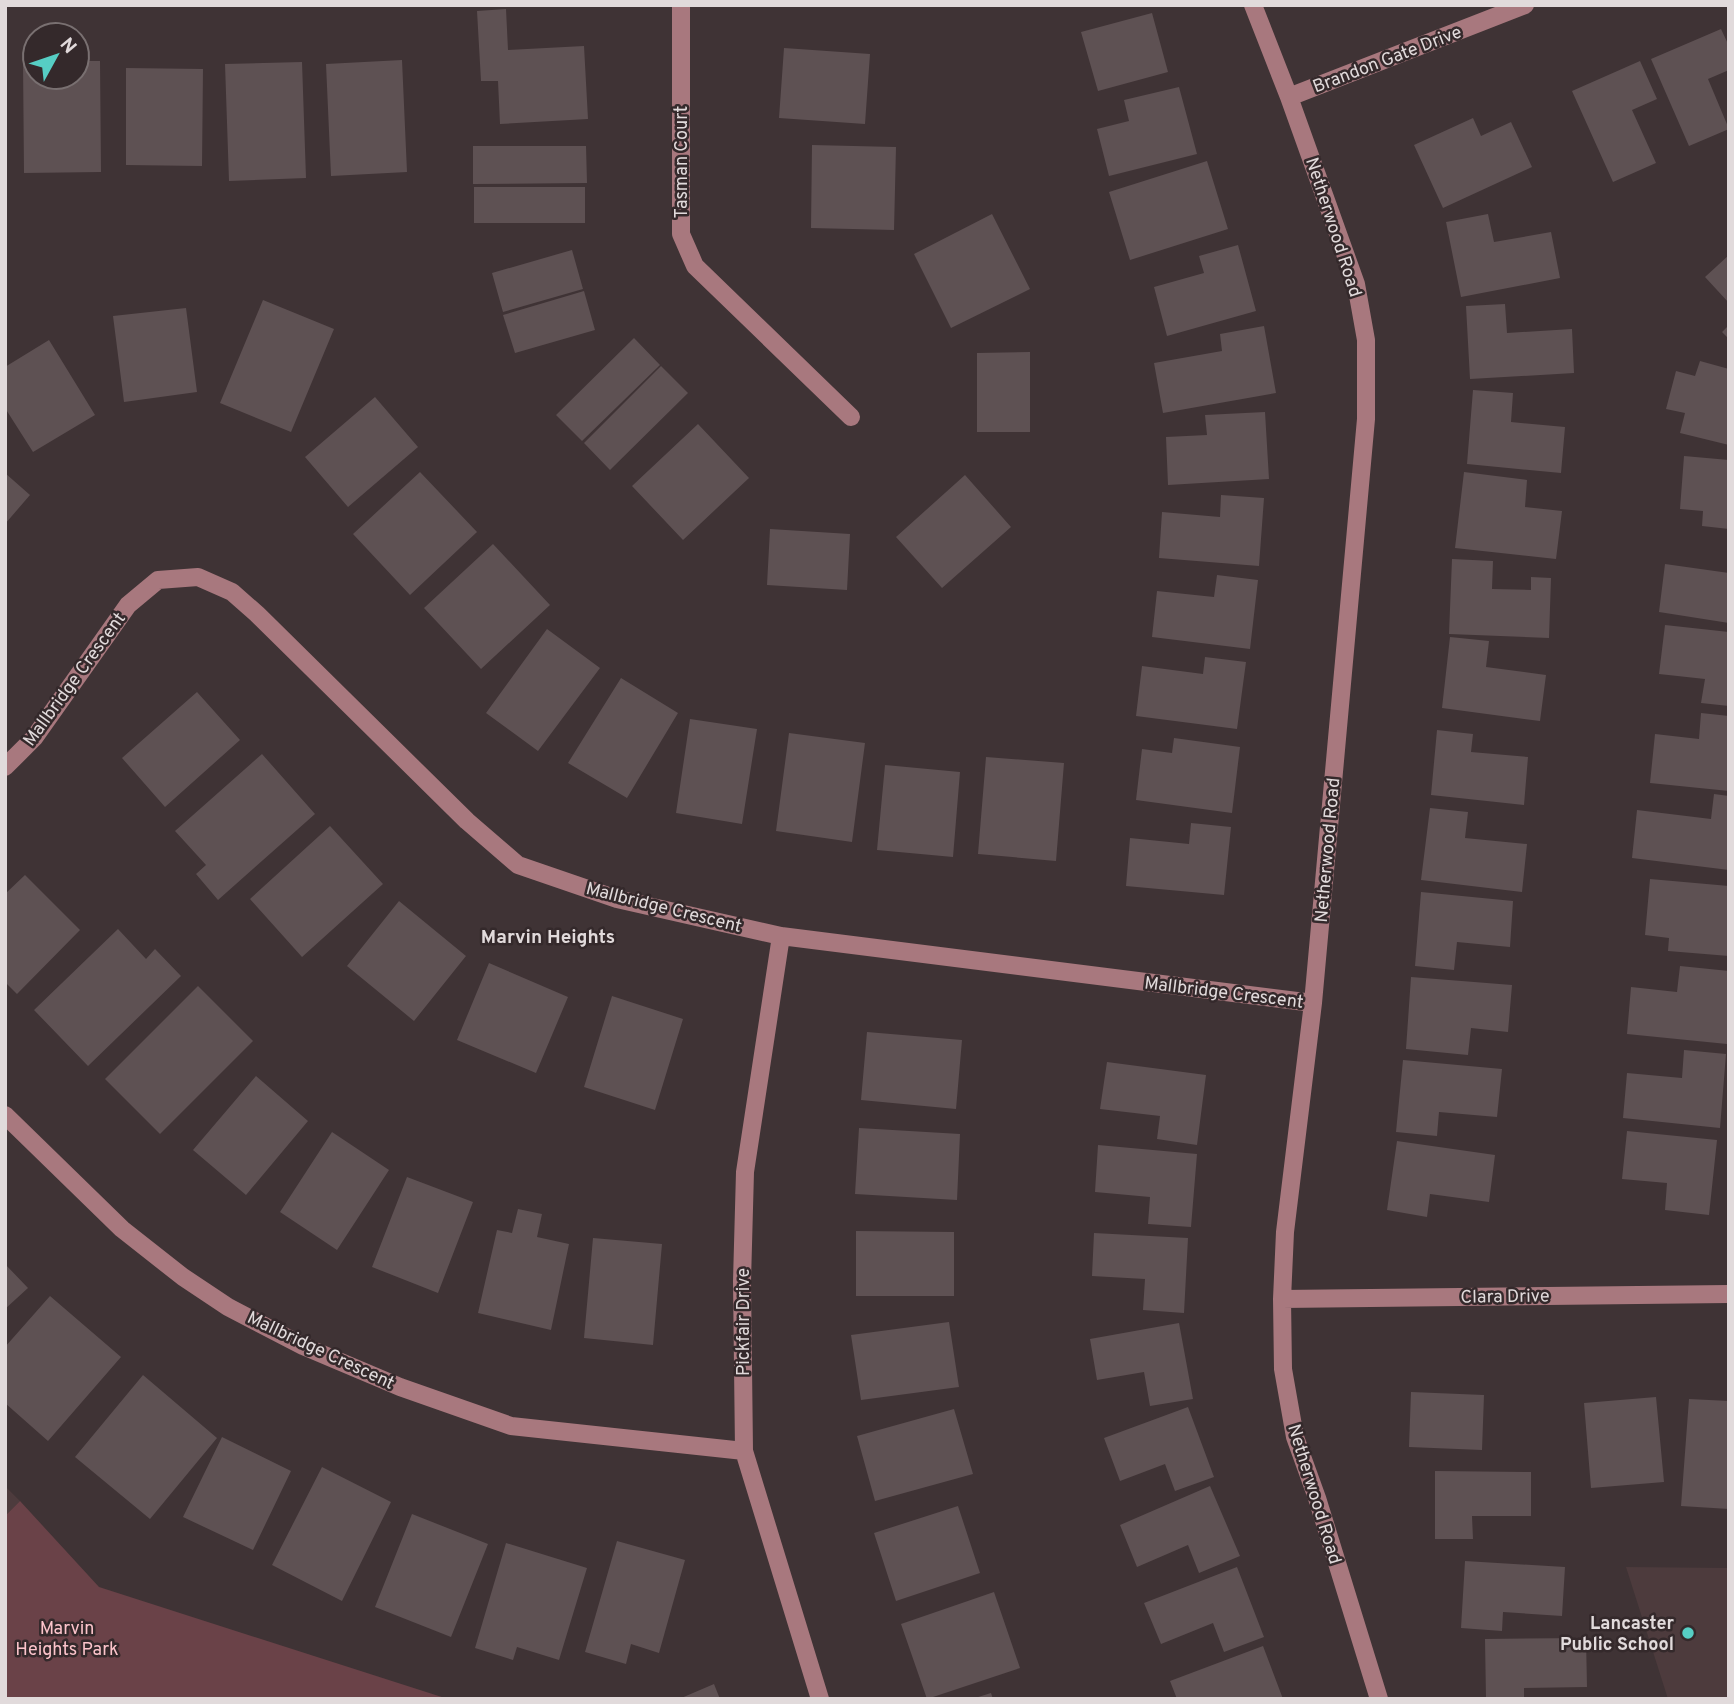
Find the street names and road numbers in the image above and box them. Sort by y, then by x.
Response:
street label: Brandon Gate Drive [1310,21,1465,99]
street label: Tasman Court [671,106,694,218]
street label: Netherwood Road [1299,155,1366,300]
street label: Mallbridge Crescent [19,608,132,751]
street label: Netherwood Road [1311,777,1346,924]
street label: Mallbridge Crescent [583,878,744,939]
street label: Mallbridge Crescent [1143,972,1305,1015]
street label: Pickfair Drive [733,1268,756,1376]
street label: Clara Drive [1460,1285,1550,1310]
street label: Mallbridge Crescent [243,1307,398,1396]
street label: Netherwood Road [1281,1422,1346,1567]

